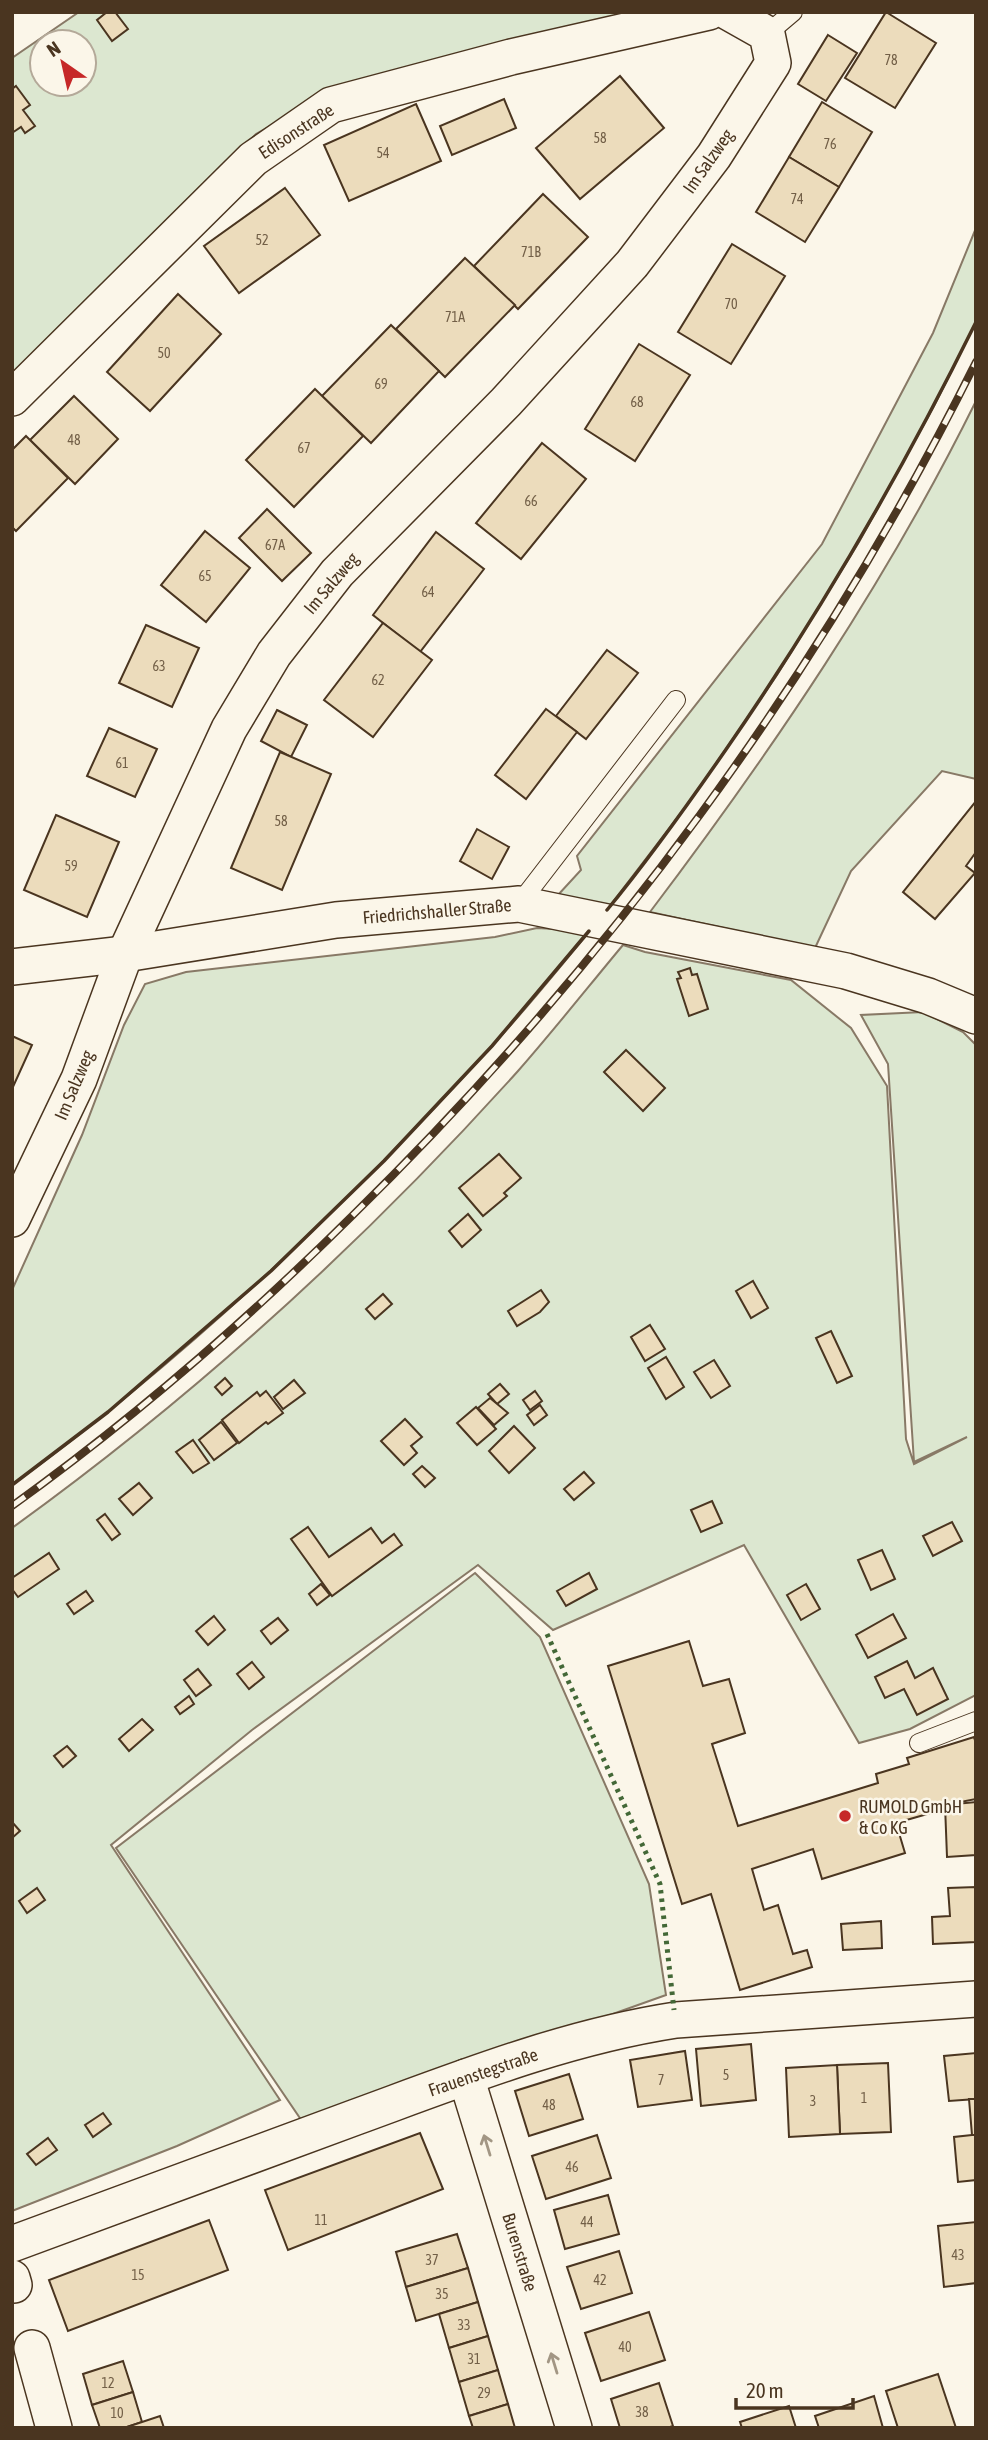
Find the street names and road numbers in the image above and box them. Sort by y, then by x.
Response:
street label: Edisonstraße [254,99,338,163]
street label: Im Salzweg [678,125,738,197]
street label: Im Salzweg [299,548,363,618]
street label: Friedrichshaller Straße [362,894,512,928]
street label: Im Salzweg [50,1047,98,1123]
street label: Frauenstegstraße [425,2043,541,2101]
street label: Burenstraße [498,2210,542,2294]

